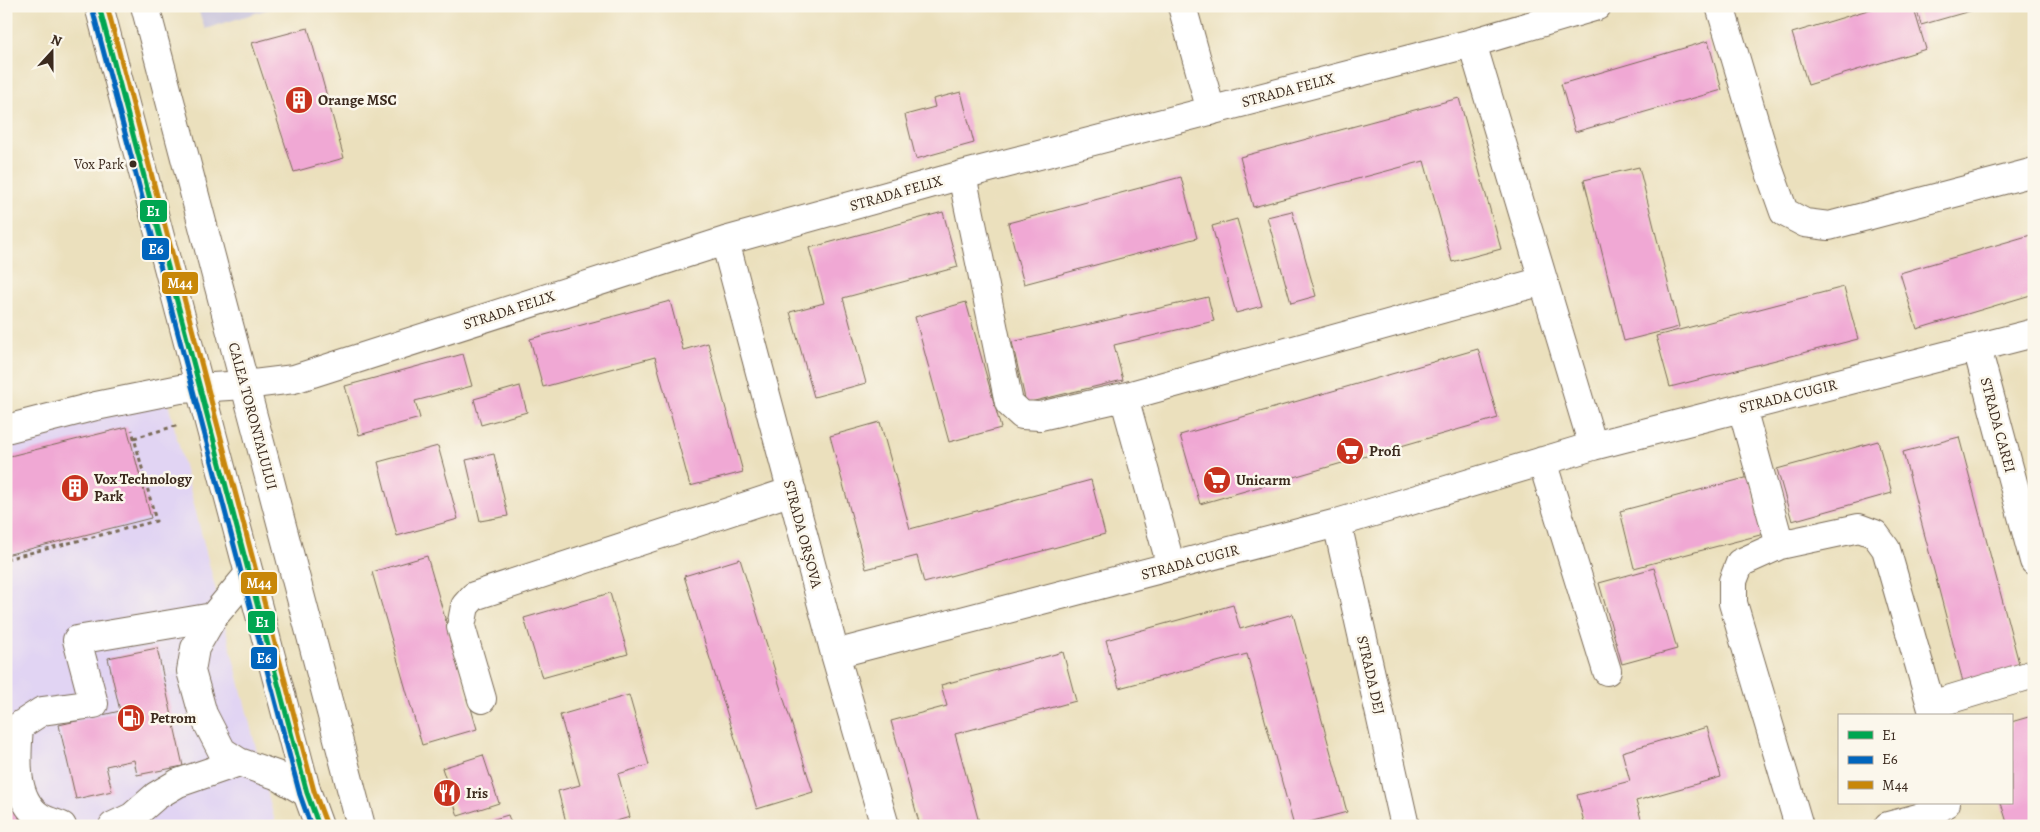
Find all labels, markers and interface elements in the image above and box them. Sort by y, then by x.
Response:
north arrow [28,28,78,78]
text: N [48,30,65,51]
street label: STRADA FELIX [1239,68,1337,112]
building icon: Orange MSC [284,85,314,115]
place label: Orange MSC [318,90,397,110]
place label: Vox Park [73,155,124,174]
marker: Vox Park [128,159,138,169]
street label: STRADA FELIX [847,170,945,216]
line badge: E1 [139,199,168,223]
text: E1 [146,202,160,221]
line badge: E6 [141,237,170,261]
text: E6 [149,240,164,259]
line badge: M44 [161,271,199,295]
text: M44 [168,274,193,293]
street label: STRADA FELIX [461,286,558,334]
street label: CALEA TORONTALULUI [224,340,282,492]
street label: STRADA CUGIR [1737,374,1840,418]
street label: STRADA CAREI [1976,375,2020,475]
supermarket icon: Profi [1335,436,1365,466]
place label: Profi [1369,441,1401,461]
supermarket icon: Unicarm [1202,465,1232,495]
place label: Vox Technology Park [93,469,193,506]
place label: Unicarm [1236,470,1291,490]
building icon: Vox Technology Park [60,473,90,503]
street label: STRADA ORȘOVA [779,478,827,590]
street label: STRADA CUGIR [1139,539,1242,585]
line badge: M44 [240,571,278,595]
text: M44 [247,574,272,593]
line badge: E1 [247,610,276,634]
text: E1 [255,613,269,632]
street label: STRADA DEJ [1352,634,1390,717]
line badge: E6 [250,646,278,670]
text: E6 [257,649,272,668]
fuel station icon: Petrom [116,703,146,733]
place label: Petrom [150,708,197,728]
legend [1838,714,2012,804]
text: E1 [1882,725,1896,745]
text: E6 [1882,749,1898,769]
text: M44 [1882,775,1909,795]
restaurant icon: Iris [432,778,462,808]
place label: Iris [466,783,488,803]

